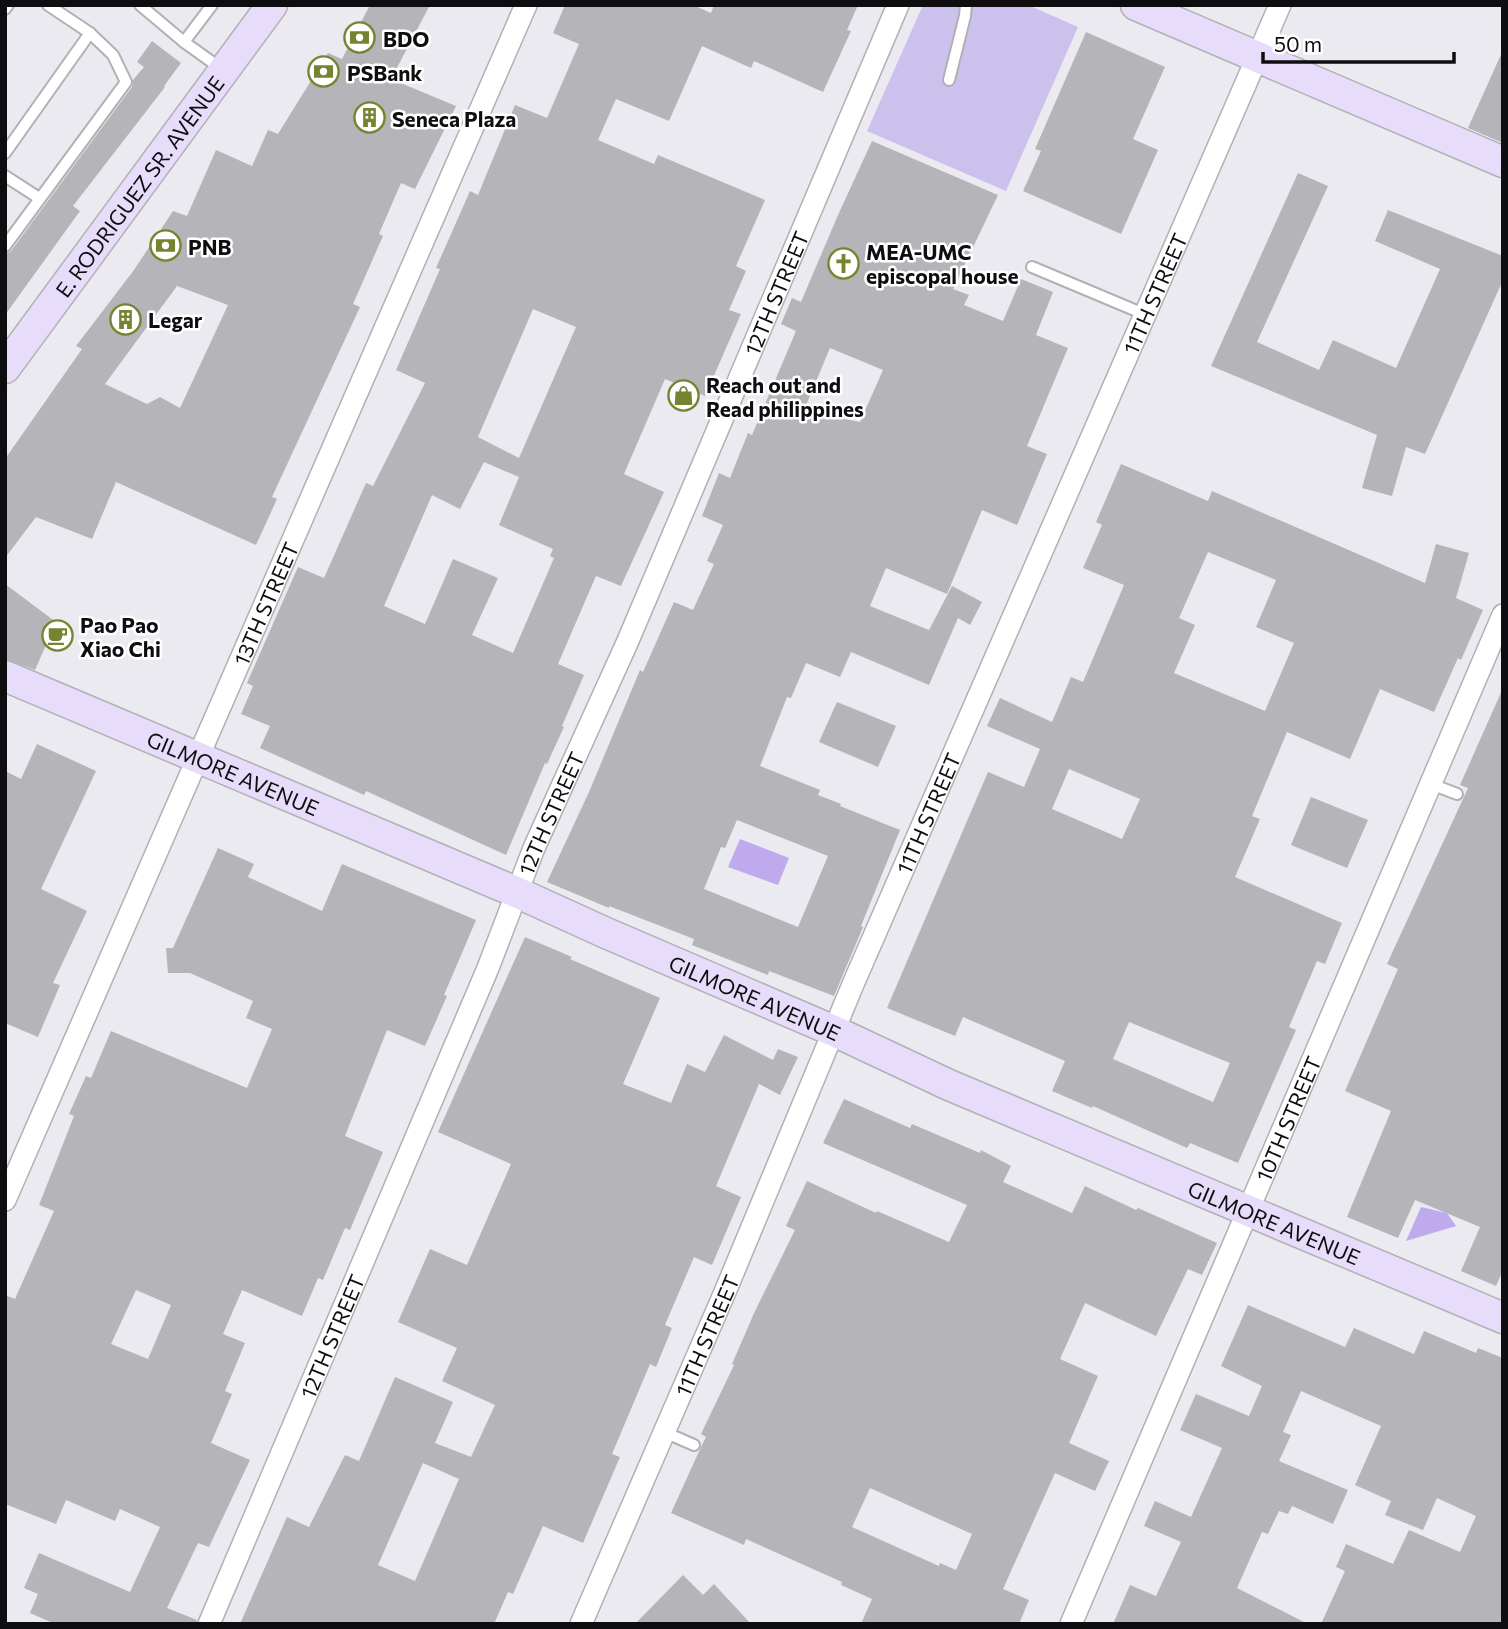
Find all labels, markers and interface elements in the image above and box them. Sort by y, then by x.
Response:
bank icon: BDO [343,21,377,55]
scale bar [1263,21,1454,65]
place label: BDO [383,26,429,51]
text: 50 m [1274,31,1322,56]
bank icon: PSBank [307,55,341,89]
place label: PSBank [347,60,422,85]
street label: E. RODRIGUEZ SR. AVENUE [49,71,228,301]
building icon: Seneca Plaza [352,101,386,135]
place label: Seneca Plaza [392,106,516,131]
street label: 12TH STREET [738,227,813,358]
bank icon: PNB [148,229,182,263]
street label: 11TH STREET [1117,229,1192,358]
place label: PNB [188,234,231,259]
place label: MEA-UMC episcopal house [866,239,1019,288]
church icon: MEA-UMC episcopal house [826,246,860,280]
building icon: Legar [108,302,142,336]
place label: Legar [148,307,203,332]
place label: Reach out and Read philippines [706,372,864,421]
shop icon: Reach out and Read philippines [666,379,700,413]
street label: 13TH STREET [227,538,303,669]
place label: Pao Pao Xiao Chi [80,612,161,661]
cafe icon: Pao Pao Xiao Chi [40,619,74,653]
street label: GILMORE AVENUE [144,725,323,820]
street label: 12TH STREET [513,748,589,878]
street label: 11TH STREET [890,749,965,877]
street label: GILMORE AVENUE [666,949,845,1045]
street label: 10TH STREET [1250,1052,1325,1185]
street label: GILMORE AVENUE [1185,1175,1364,1269]
street label: 12TH STREET [294,1270,369,1402]
street label: 11TH STREET [669,1271,743,1399]

